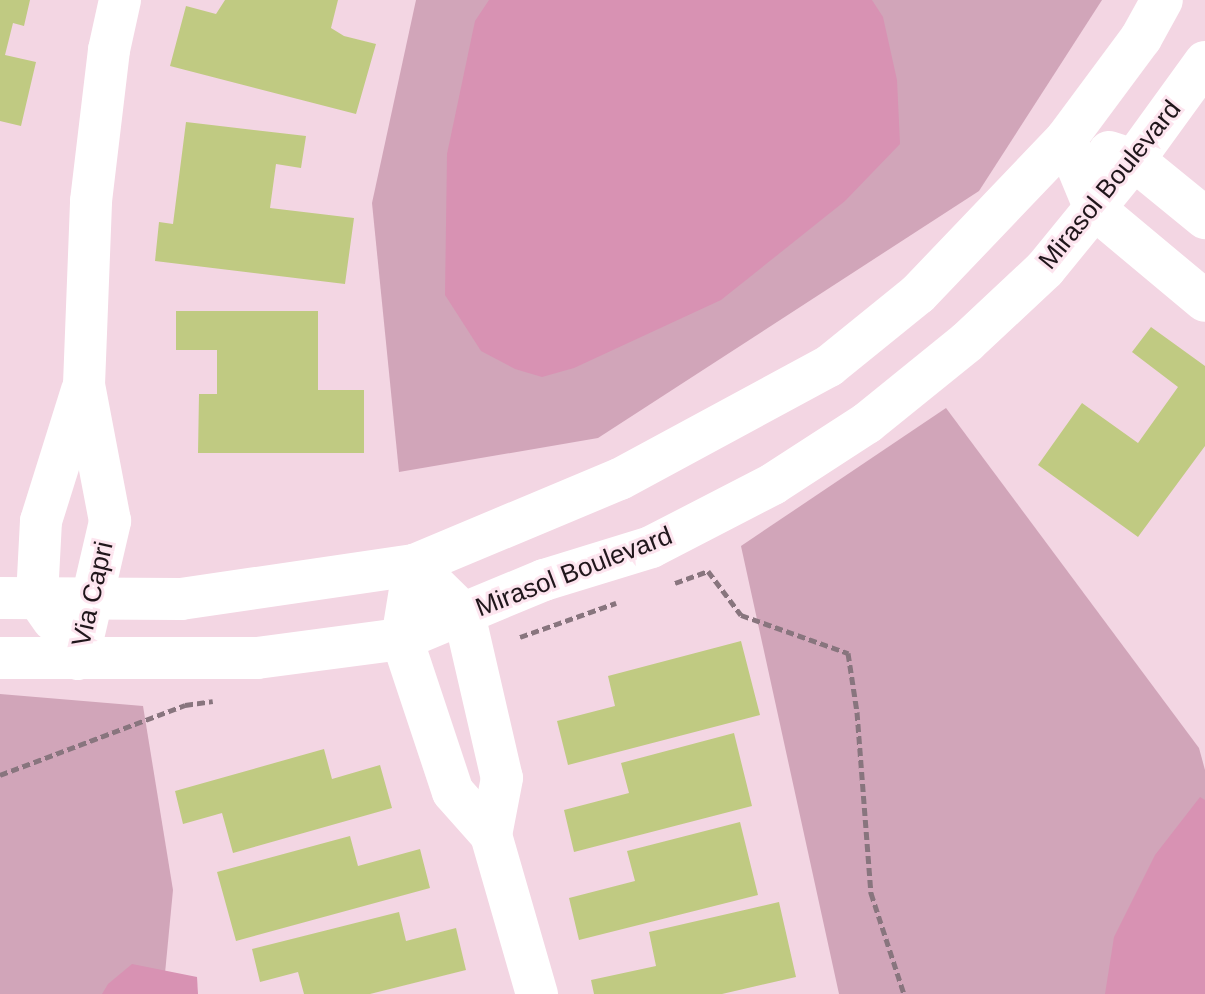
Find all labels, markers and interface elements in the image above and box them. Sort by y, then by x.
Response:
street label: Mirasol Boulevard [1032,94,1188,276]
street label: Mirasol Boulevard [471,520,677,624]
street label: Via Capri [66,539,120,649]

